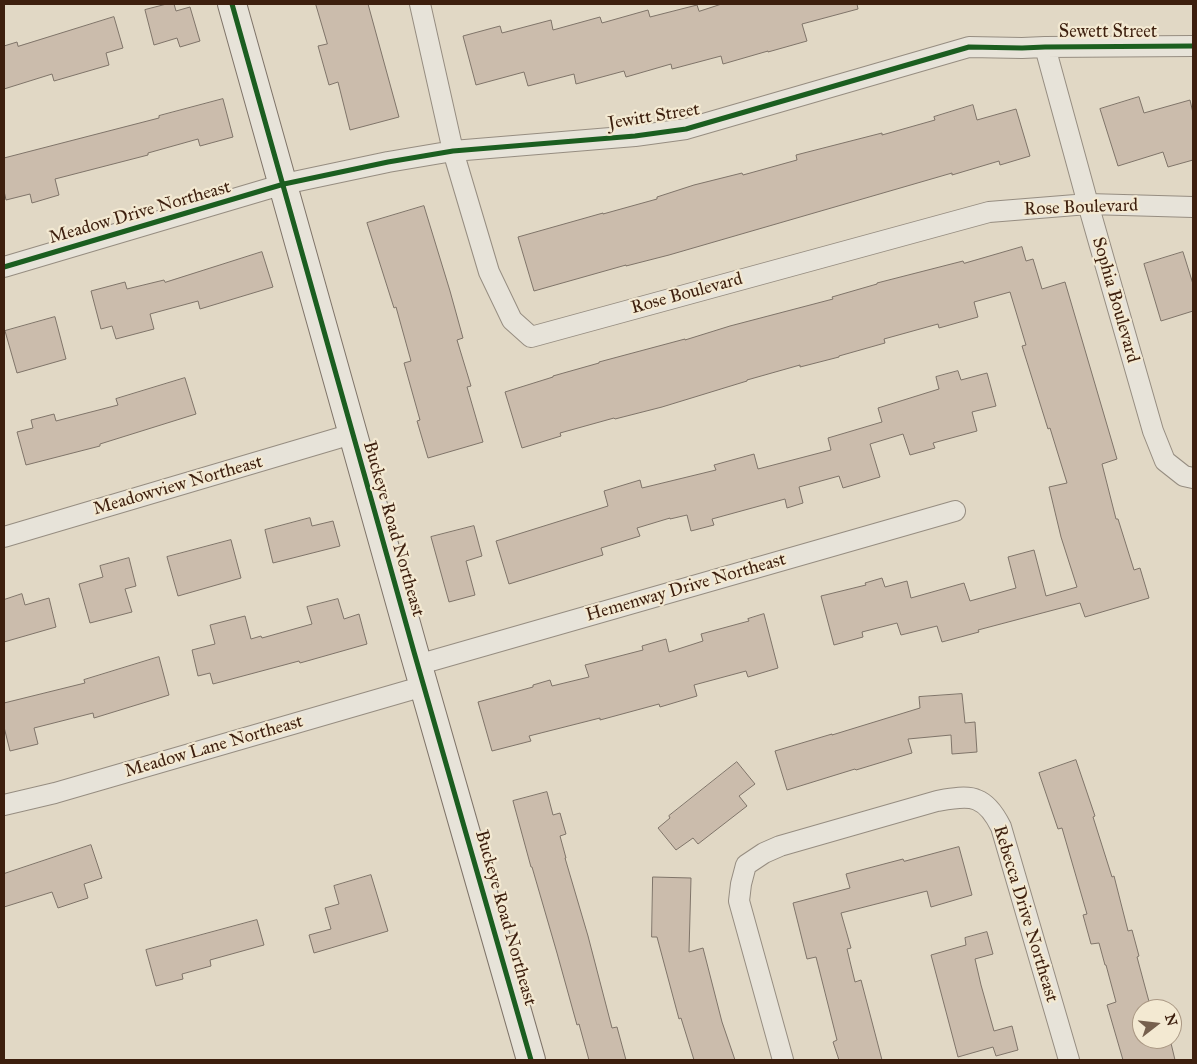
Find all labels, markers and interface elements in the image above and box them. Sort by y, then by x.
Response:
street label: Sewett Street [1059,22,1157,44]
street label: Jewitt Street [607,99,701,135]
street label: Meadow Drive Northeast [47,177,233,249]
street label: Rose Boulevard [1023,195,1139,221]
street label: Sophia Boulevard [1087,235,1143,365]
street label: Rose Boulevard [629,269,745,319]
street label: Buckeye Road Northeast [358,439,428,619]
street label: Meadowview Northeast [91,451,265,521]
street label: Hemenway Drive Northeast [583,549,789,627]
street label: Meadow Lane Northeast [122,711,306,783]
street label: Rebecca Drive Northeast [988,823,1062,1005]
street label: Buckeye Road Northeast [470,828,540,1008]
north arrow [1132,999,1182,1049]
text: N [1161,1012,1181,1028]

